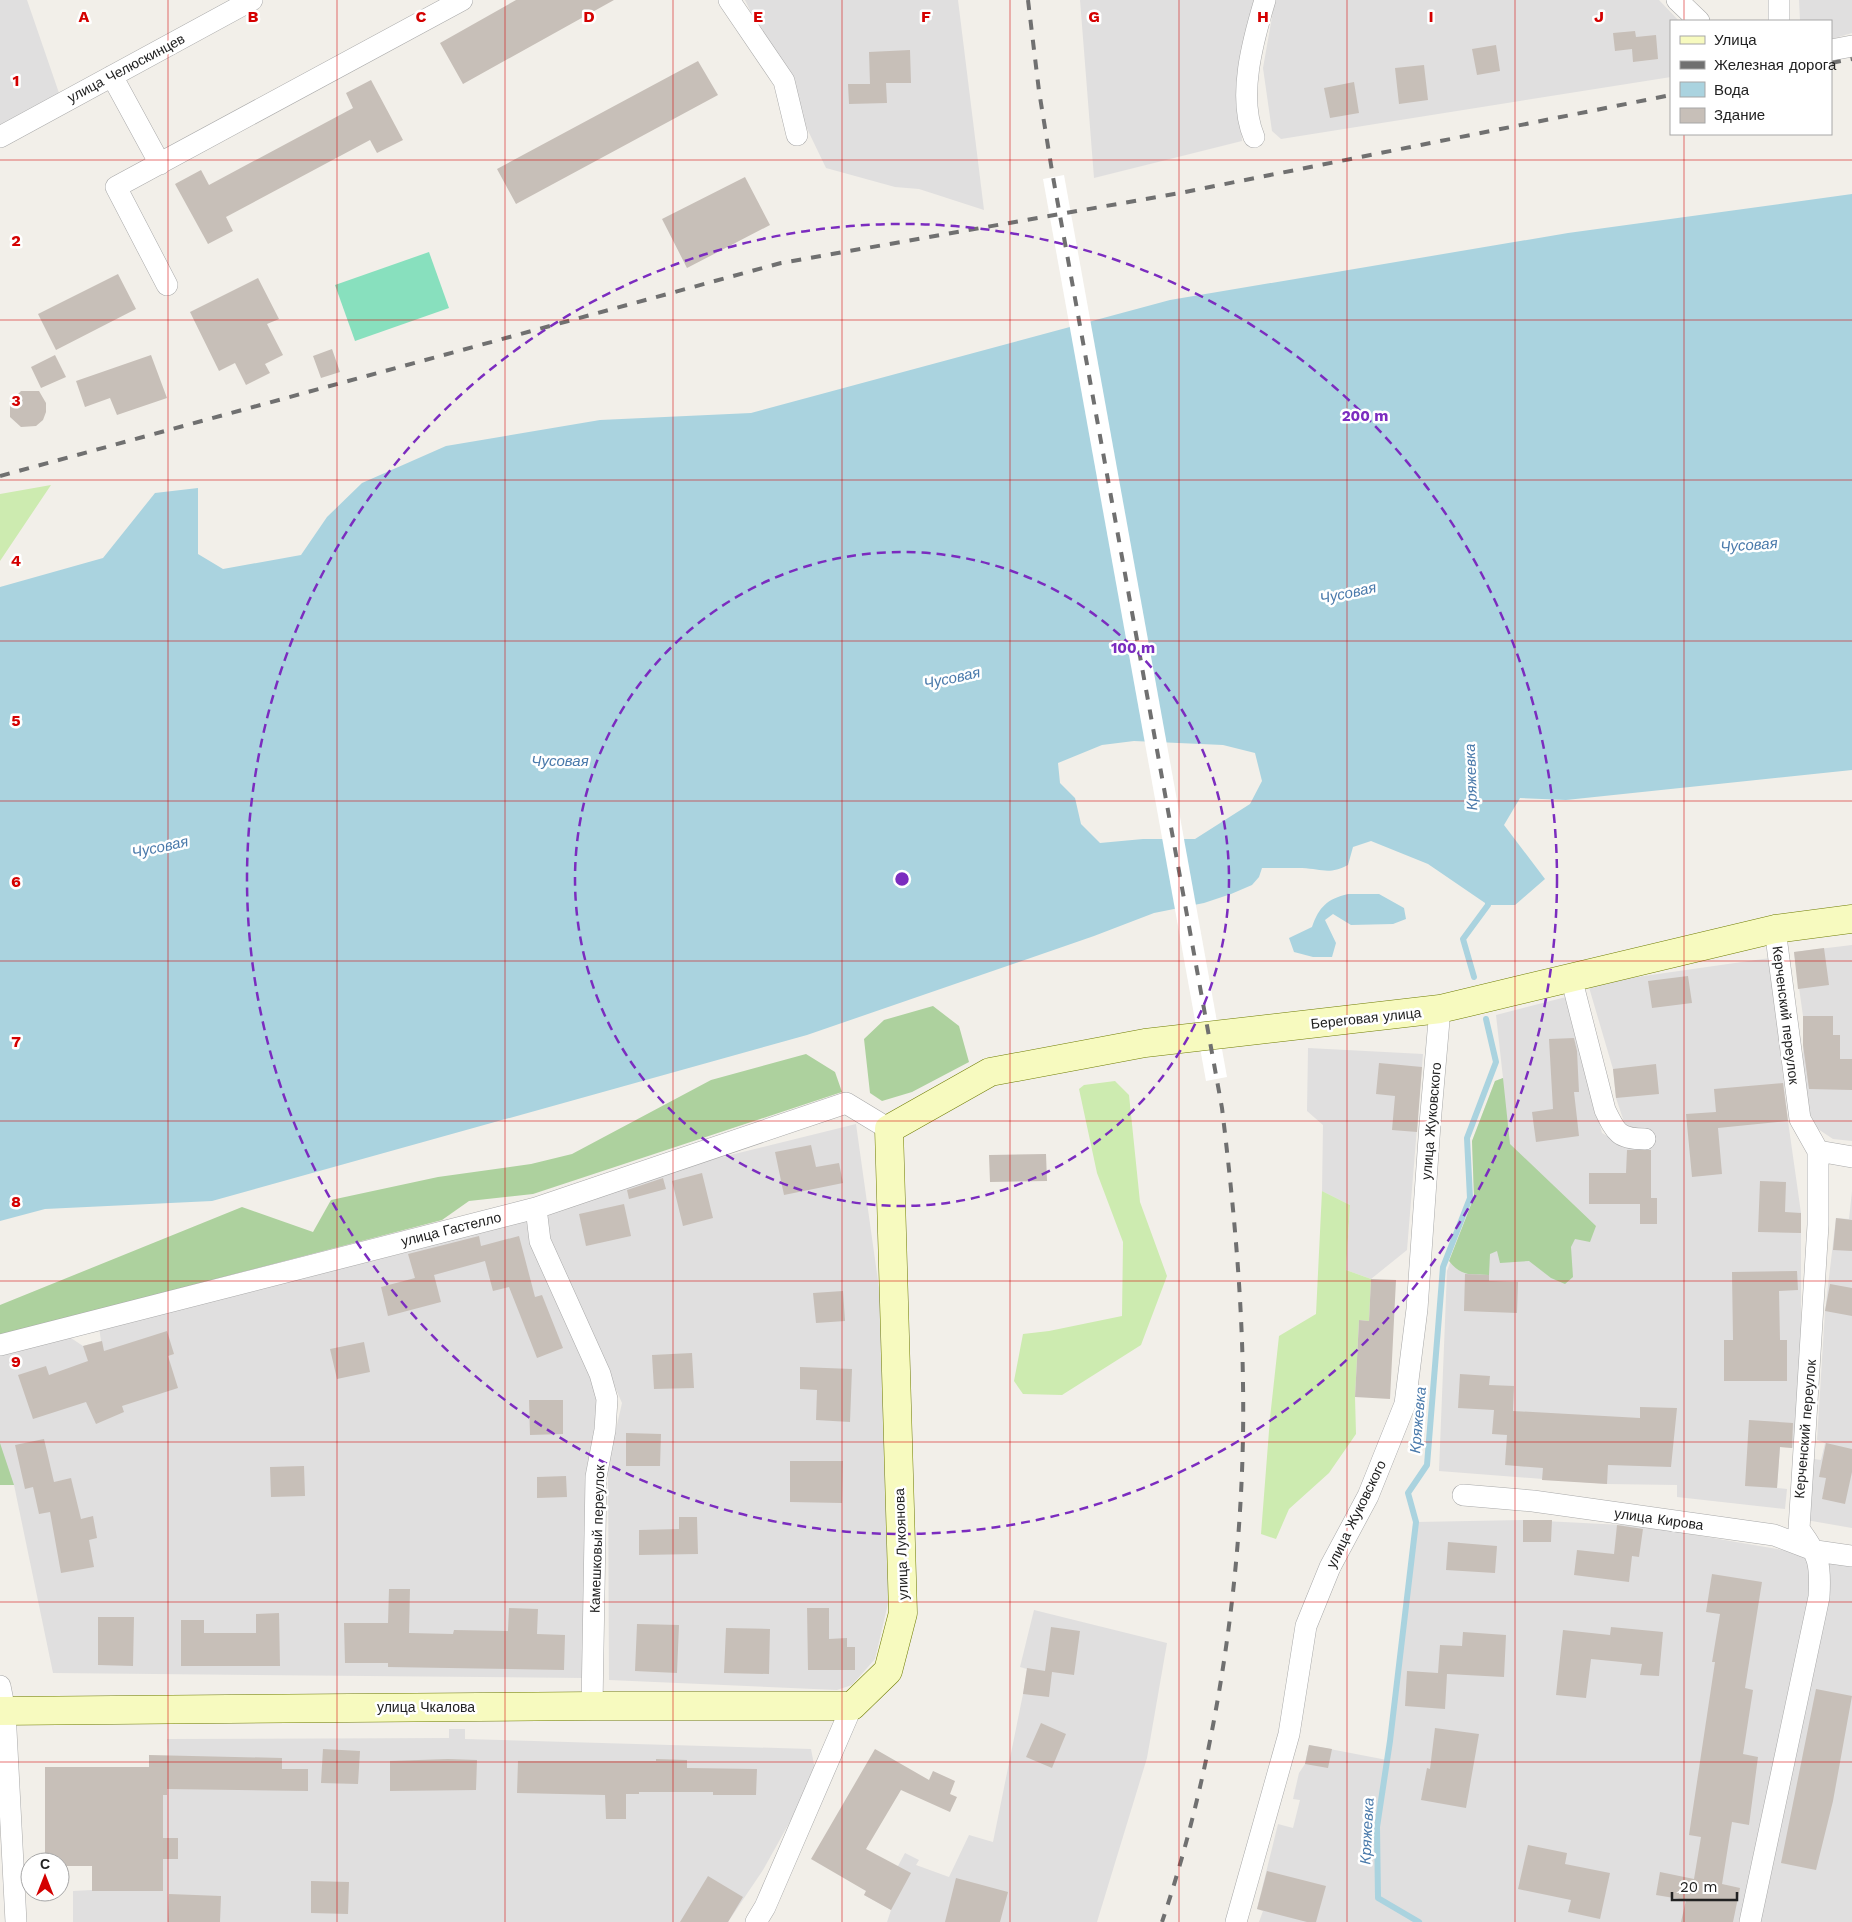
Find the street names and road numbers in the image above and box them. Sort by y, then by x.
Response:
street label: улица Челюскинцев [65,30,187,106]
street label: Керченский переулок [1770,945,1803,1086]
street label: Береговая улица [1310,1004,1422,1032]
street label: улица Жуковского [1418,1061,1444,1180]
street label: улица Гастелло [399,1209,503,1249]
street label: Керченский переулок [1791,1358,1819,1499]
street label: улица Жуковского [1323,1457,1389,1571]
street label: Камешковый переулок [586,1464,608,1613]
street label: улица Лукоянова [891,1488,911,1600]
street label: улица Кирова [1613,1505,1705,1533]
street label: улица Чкалова [377,1699,475,1715]

